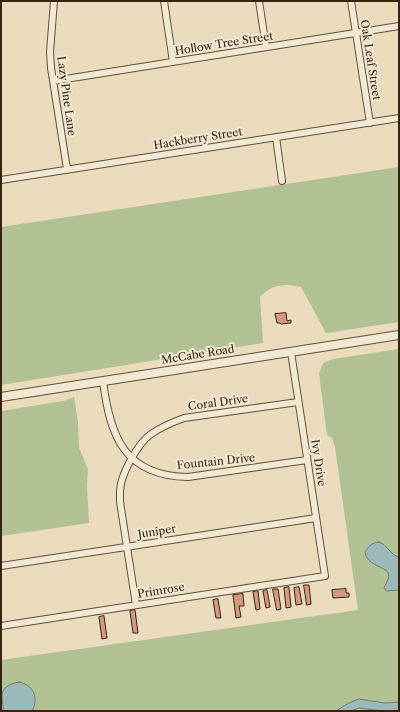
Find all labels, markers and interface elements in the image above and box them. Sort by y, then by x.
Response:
street label: Oak Leaf Street [357,19,383,101]
street label: Hollow Tree Street [174,30,274,58]
street label: Lazy Pine Lane [54,55,78,137]
street label: Hackberry Street [153,125,243,153]
street label: McCabe Road [160,343,236,367]
street label: Coral Drive [187,392,249,414]
street label: Ivy Drive [308,439,328,487]
street label: Fountain Drive [176,451,256,473]
street label: Juniper [137,522,177,542]
street label: Primrose [136,581,186,601]

